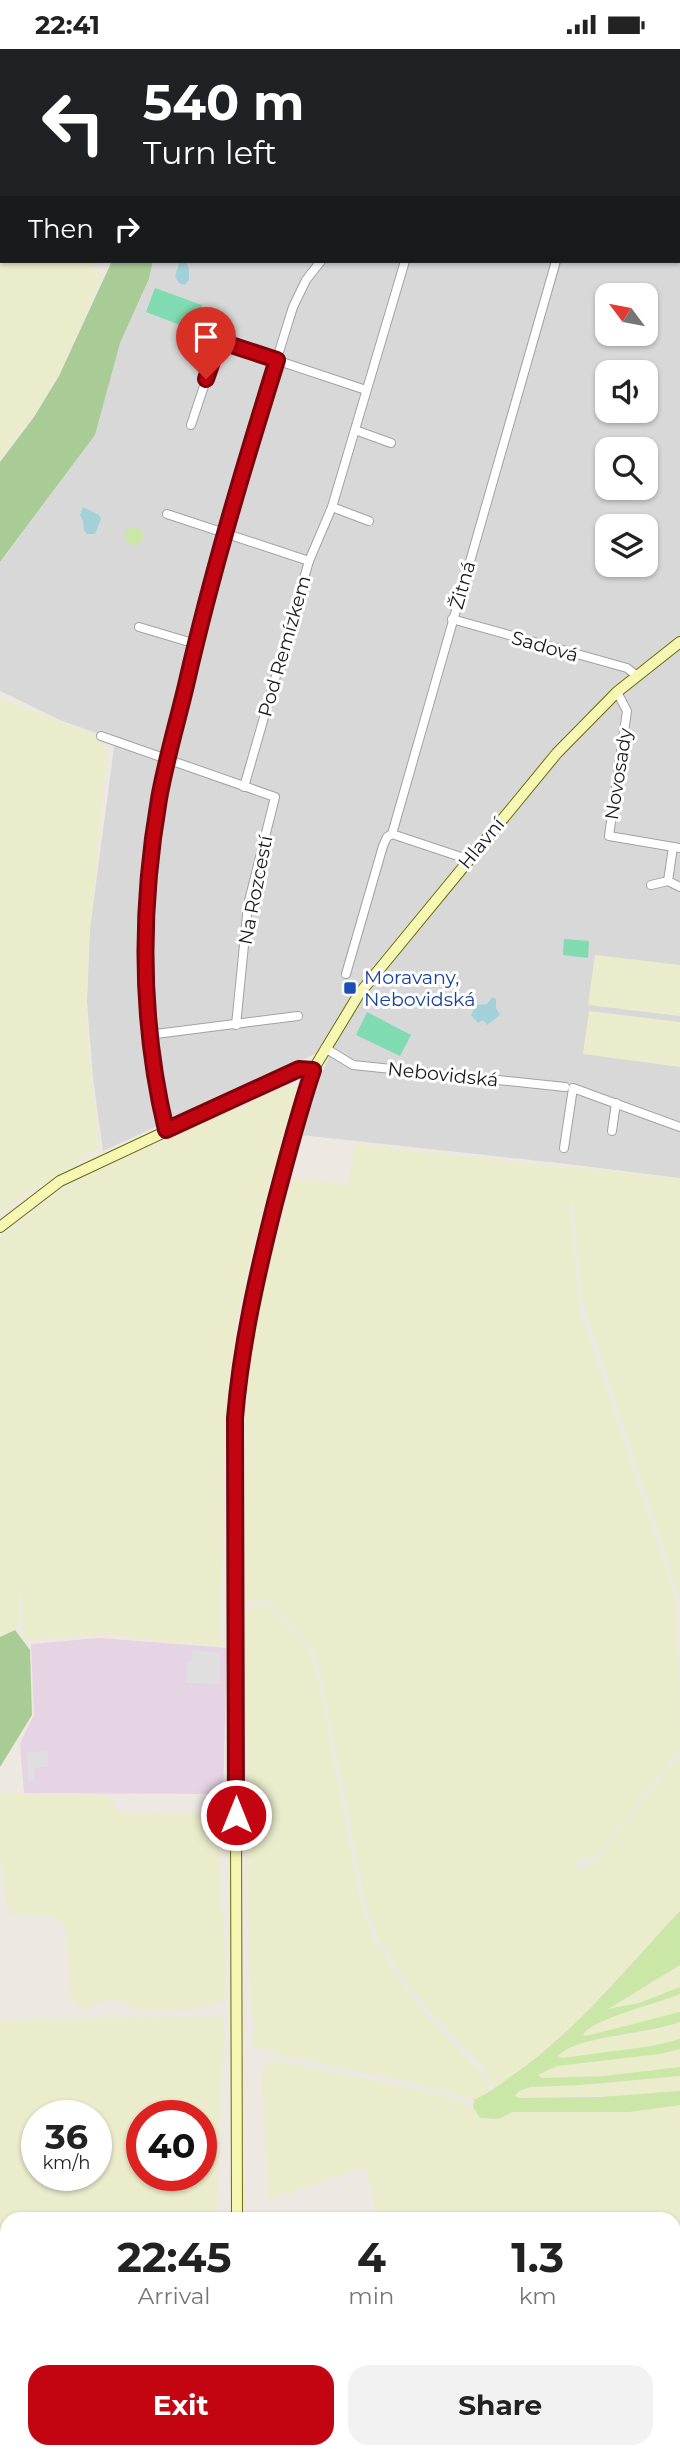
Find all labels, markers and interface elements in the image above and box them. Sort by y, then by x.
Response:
text: 22:41 [35,9,100,41]
text: 540 m [143,73,304,132]
icon: left [28,77,119,168]
text: Turn left [143,133,277,172]
icon: right [108,210,146,248]
text: Then [28,213,94,245]
north arrow [595,283,658,347]
map controls [595,283,658,577]
pin [176,307,236,379]
icon: arrive [187,318,225,356]
button: sound [595,360,658,423]
button: search [595,437,658,500]
button: layers [595,514,658,577]
street label: Žitná [445,558,480,612]
street label: Pod Remízkem [253,573,316,719]
street label: Sadová [509,626,581,667]
street label: Novosady [600,726,637,822]
street label: Hlavní [453,812,510,874]
street label: Na Rozcestí [234,833,278,947]
place label: Moravany, Nebovidská [364,966,475,1011]
marker: Moravany, Nebovidská [342,980,358,996]
street label: Nebovidská [386,1057,500,1092]
position arrow [199,1778,273,1852]
speed limit sign: 40 [126,2100,217,2191]
text: 36 [45,2115,88,2158]
text: km/h [42,2152,91,2174]
text: 22:45 [117,2231,231,2283]
text: 4 [357,2231,386,2283]
text: 1.3 [511,2231,564,2283]
text: Arrival [138,2282,210,2310]
text: min [348,2282,394,2310]
text: km [519,2282,557,2310]
button: Exit [28,2365,334,2445]
button: Share [348,2365,653,2445]

